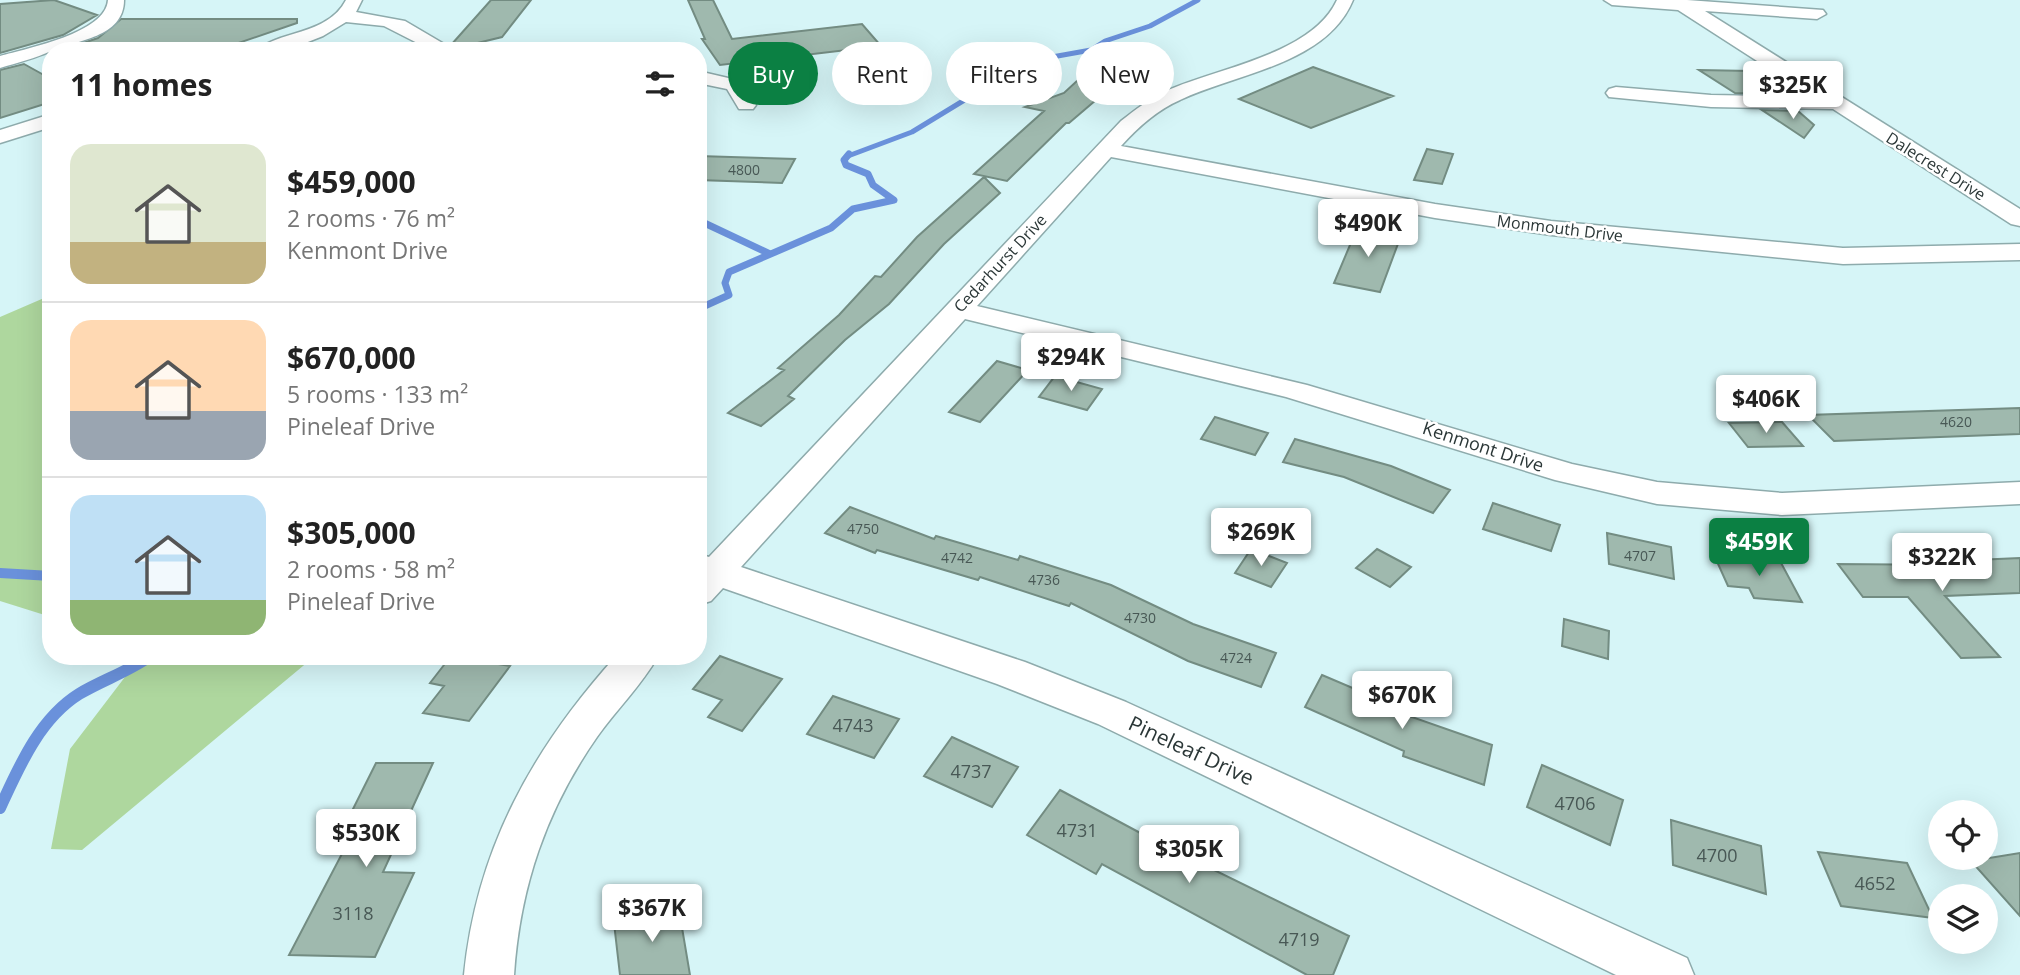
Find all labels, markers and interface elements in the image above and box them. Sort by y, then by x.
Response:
chip: Buy [728,42,818,105]
chip: Rent [832,42,932,105]
chip: Filters [946,42,1062,105]
chip: New [1076,42,1174,105]
pin: $325K [1744,61,1842,121]
text: 11 homes [70,64,213,105]
icon: filters [641,65,679,103]
text: $325K [1759,68,1827,100]
street label: Dalecrest Drive [1882,127,1990,205]
house number: 4800 [728,160,760,179]
text: $459,000 [287,161,416,202]
icon: home [126,172,210,256]
pin: $490K [1319,200,1417,259]
text: 2 rooms · 76 m² [287,202,455,234]
text: $490K [1334,206,1402,238]
street label: Cedarhurst Drive [949,209,1051,317]
street label: Monmouth Drive [1496,209,1624,247]
text: Kenmont Drive [287,234,448,266]
pin: $294K [1022,334,1120,393]
text: $670,000 [287,337,416,378]
text: $294K [1037,340,1105,372]
icon: home [126,348,210,432]
pin: $406K [1717,376,1815,435]
text: 5 rooms · 133 m² [287,378,468,410]
text: $406K [1732,382,1800,414]
text: Pineleaf Drive [287,410,435,442]
house number: 4620 [1940,412,1972,431]
street label: Kenmont Drive [1420,415,1547,477]
pin: $269K [1212,508,1310,568]
text: $305,000 [287,512,416,553]
text: $269K [1227,515,1295,547]
pin: $459K [1710,518,1808,578]
house number: 4750 [847,519,879,538]
icon: home [126,523,210,607]
text: $459K [1725,525,1793,557]
pin: $322K [1893,534,1991,593]
text: $322K [1908,540,1976,572]
house number: 4707 [1624,546,1656,565]
house number: 4742 [941,548,973,567]
text: 2 rooms · 58 m² [287,553,455,585]
house number: 4736 [1028,570,1060,589]
text: Pineleaf Drive [287,585,435,617]
house number: 4730 [1124,608,1156,627]
house number: 4724 [1220,648,1252,667]
pin: $670K [1353,672,1451,731]
text: $670K [1368,678,1436,710]
street label: Pineleaf Drive [1124,709,1259,791]
house number: 4743 [832,713,874,737]
house number: 4737 [950,759,992,783]
house number: 4706 [1554,791,1596,815]
map controls [1928,800,1998,954]
button: locate [1928,800,1998,870]
pin: $530K [317,810,415,869]
text: $530K [332,816,400,848]
house number: 4731 [1056,818,1098,842]
pin: $305K [1140,826,1238,885]
text: $305K [1155,832,1223,864]
house number: 4700 [1696,843,1738,867]
house number: 4652 [1854,871,1896,895]
pin: $367K [603,884,701,944]
button: layers [1928,884,1998,954]
text: $367K [618,891,686,923]
house number: 3118 [332,901,374,925]
house number: 4719 [1278,927,1320,951]

